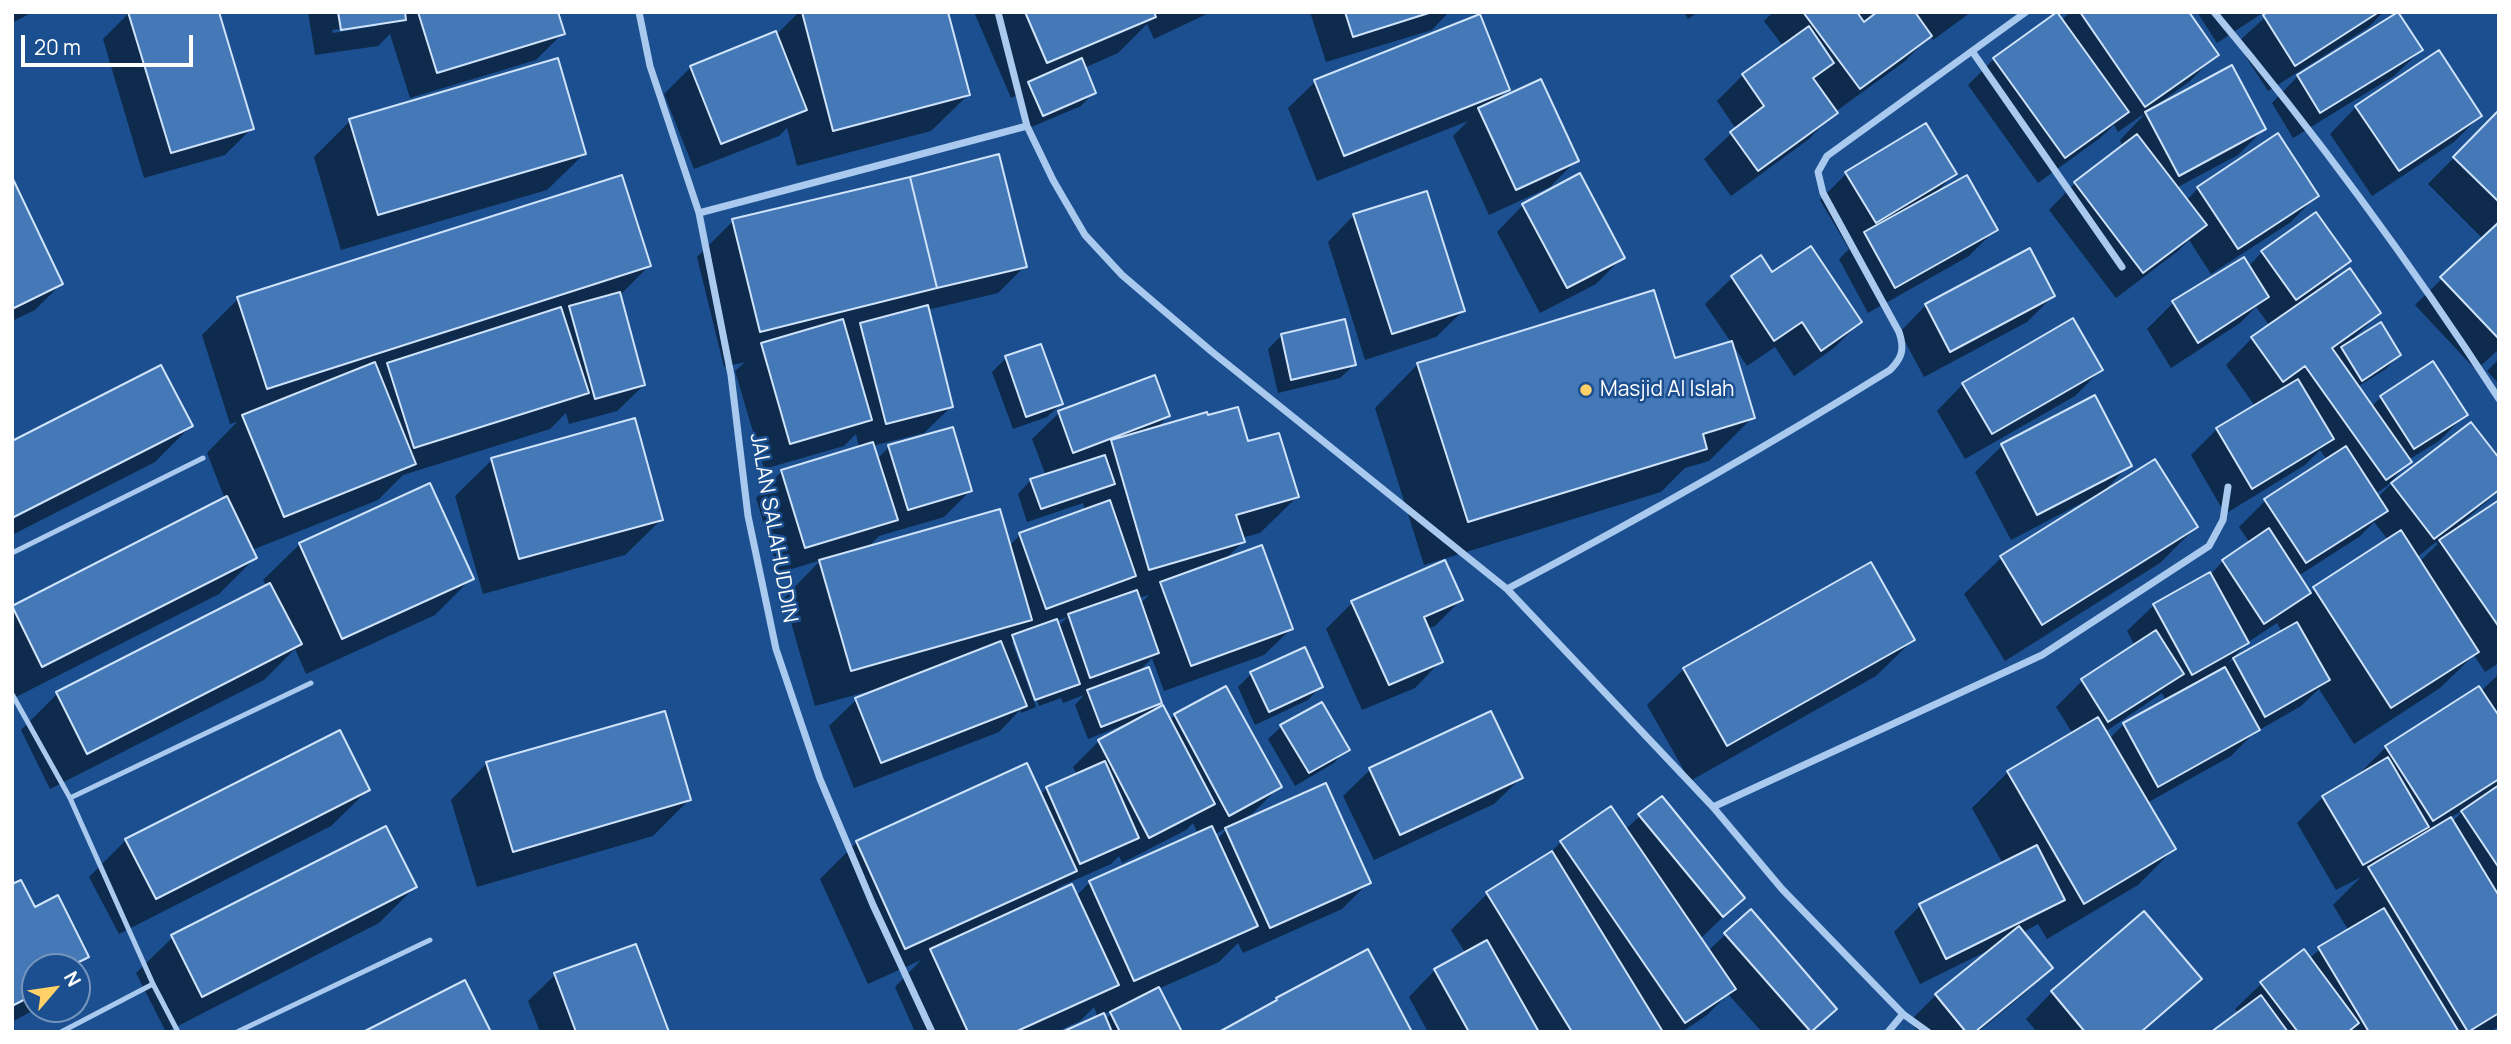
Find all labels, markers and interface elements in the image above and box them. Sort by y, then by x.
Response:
scale bar [24,21,196,65]
text: 20 m [34,33,81,61]
place label: Masjid Al Islah [1600,377,1735,403]
marker: Masjid Al Islah [1578,382,1594,398]
street label: JALAN SALAHUDDIN [744,431,802,625]
north arrow [21,953,91,1023]
text: N [58,967,87,991]

